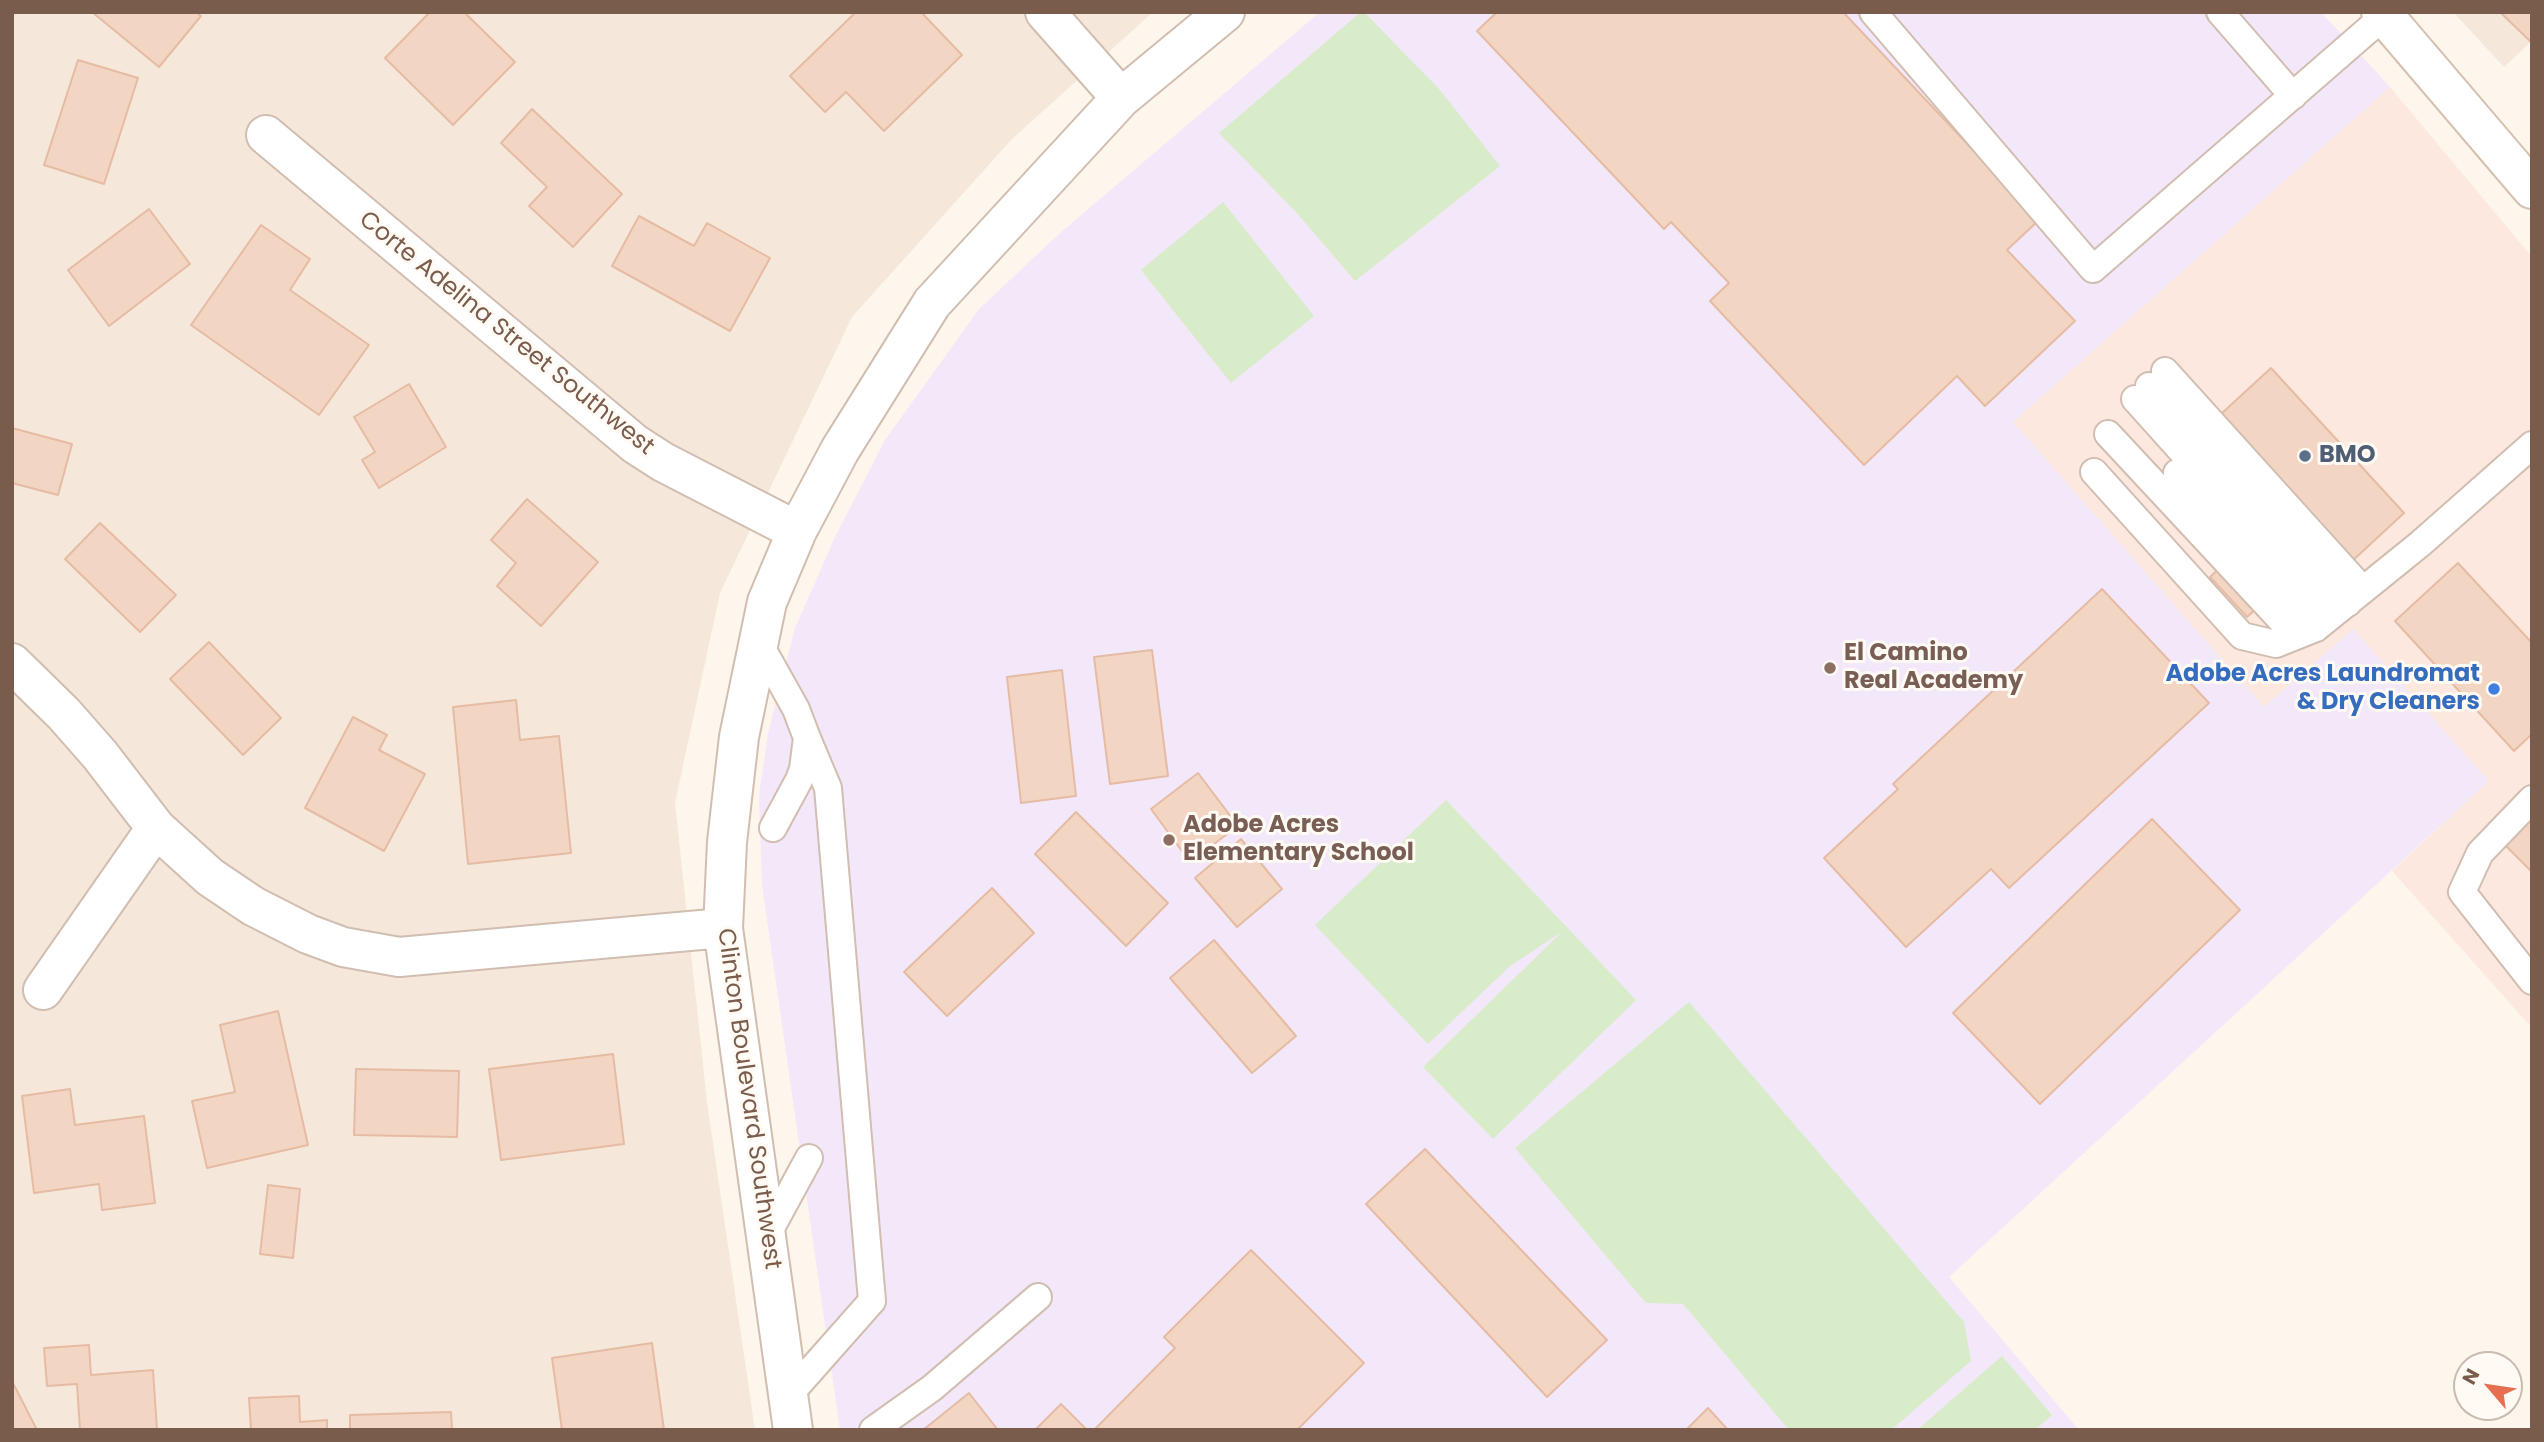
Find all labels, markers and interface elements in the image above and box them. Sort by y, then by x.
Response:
street label: Corte Adelina Street Southwest [353,206,659,462]
place label: BMO [2319,442,2376,470]
marker: BMO [2297,448,2313,464]
place label: El Camino Real Academy [1844,640,2023,696]
marker: El Camino Real Academy [1822,660,1838,676]
place label: Adobe Acres Laundromat & Dry Cleaners [2165,661,2480,717]
marker: Adobe Acres Laundromat & Dry Cleaners [2486,681,2502,697]
place label: Adobe Acres Elementary School [1183,812,1414,868]
marker: Adobe Acres Elementary School [1161,832,1177,848]
street label: Clinton Boulevard Southwest [710,927,786,1271]
north arrow [2453,1351,2523,1421]
text: N [2456,1364,2486,1389]

